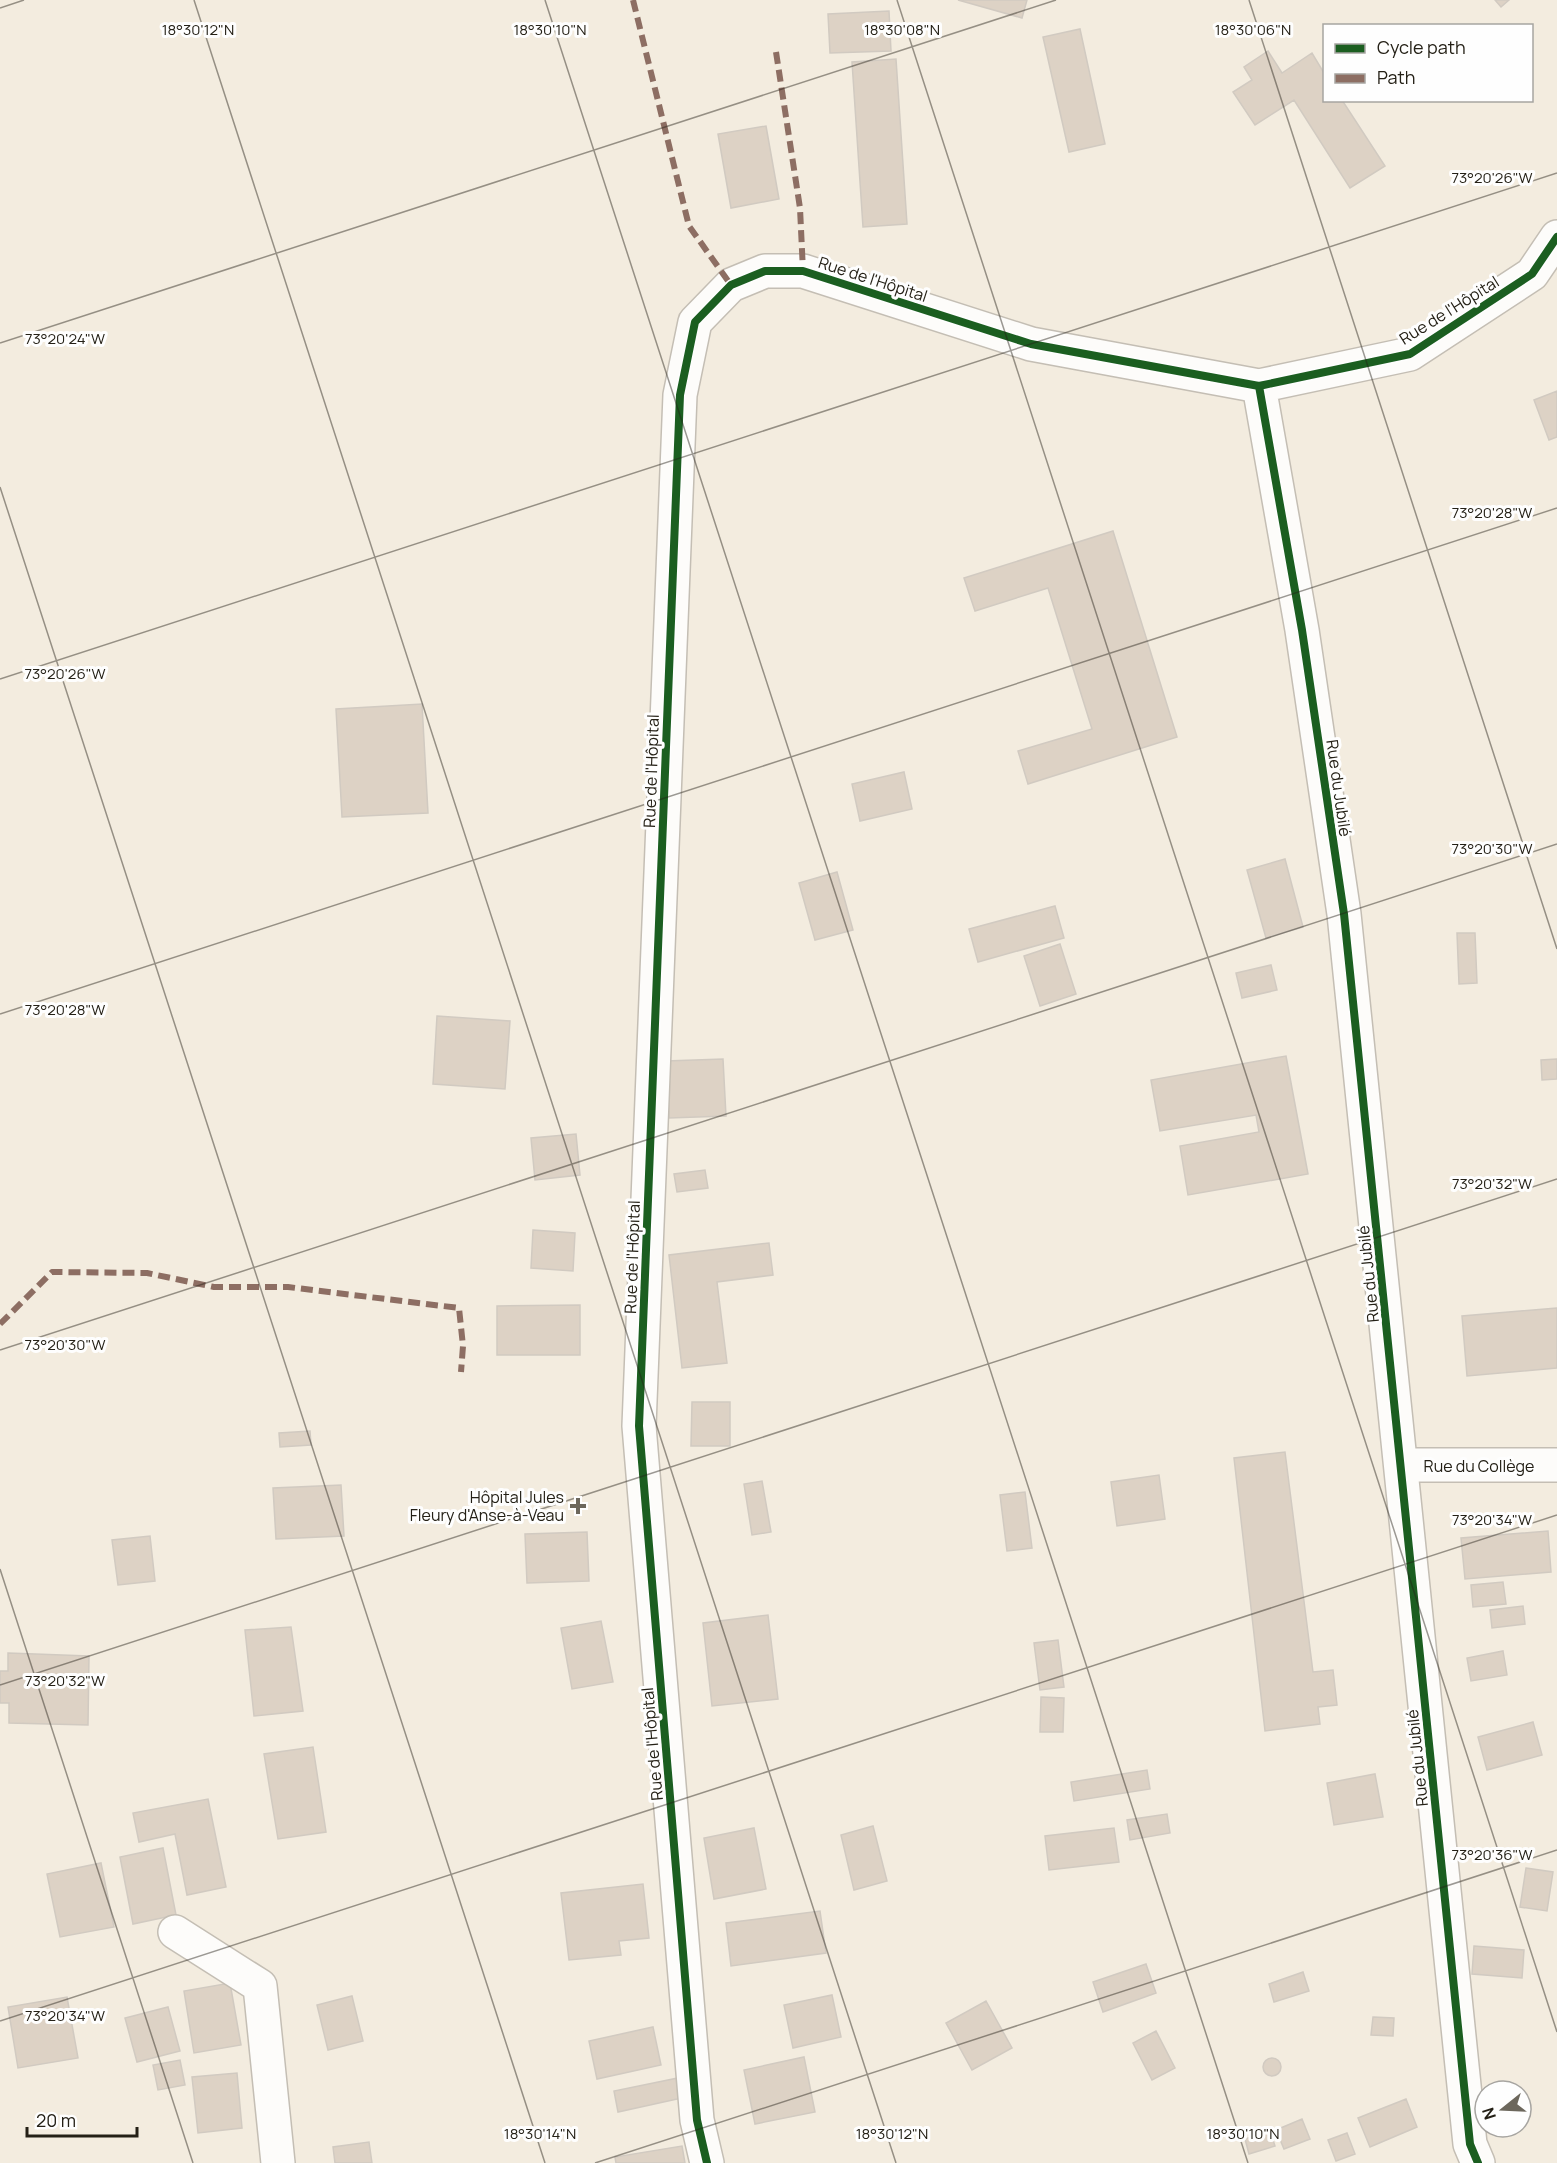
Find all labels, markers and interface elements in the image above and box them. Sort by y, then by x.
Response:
text: 18°30'12"N [162,19,234,40]
text: 18°30'10"N [513,19,587,40]
text: 18°30'08"N [864,19,940,40]
text: 18°30'06"N [1215,19,1291,40]
legend [1323,24,1533,102]
text: Cycle path [1377,35,1466,59]
text: Path [1377,65,1415,89]
text: 73°20'26"W [1451,167,1533,188]
street label: Rue de l'Hôpital [816,251,930,307]
street label: Rue de l'Hôpital [1395,271,1503,349]
text: 73°20'24"W [25,328,105,349]
text: 73°20'28"W [1452,502,1532,523]
text: 73°20'26"W [24,663,106,684]
street label: Rue de l'Hôpital [638,714,664,828]
street label: Rue du Jubilé [1321,738,1357,838]
text: 73°20'30"W [1452,838,1532,859]
text: 73°20'28"W [25,999,105,1020]
text: 73°20'32"W [1452,1173,1532,1194]
street label: Rue de l'Hôpital [619,1200,645,1314]
street label: Rue du Jubilé [1352,1224,1384,1324]
text: 73°20'30"W [25,1334,105,1355]
street label: Rue du Collège [1424,1455,1534,1477]
place label: Hôpital Jules Fleury d'Anse-à-Veau [410,1486,564,1526]
marker: Hôpital Jules Fleury d'Anse-à-Veau [569,1497,587,1515]
text: 73°20'34"W [1452,1509,1532,1530]
text: 73°20'32"W [25,1670,105,1691]
street label: Rue de l'Hôpital [636,1686,668,1802]
street label: Rue du Jubilé [1401,1708,1433,1808]
text: 73°20'36"W [1452,1844,1533,1865]
text: 73°20'34"W [25,2005,105,2026]
north arrow [1473,2079,1533,2139]
scale bar [27,2100,136,2138]
text: N [1476,2105,1501,2123]
text: 20 m [36,2108,76,2132]
text: 18°30'14"N [504,2123,576,2144]
text: 18°30'12"N [856,2123,928,2144]
text: 18°30'10"N [1206,2123,1280,2144]

